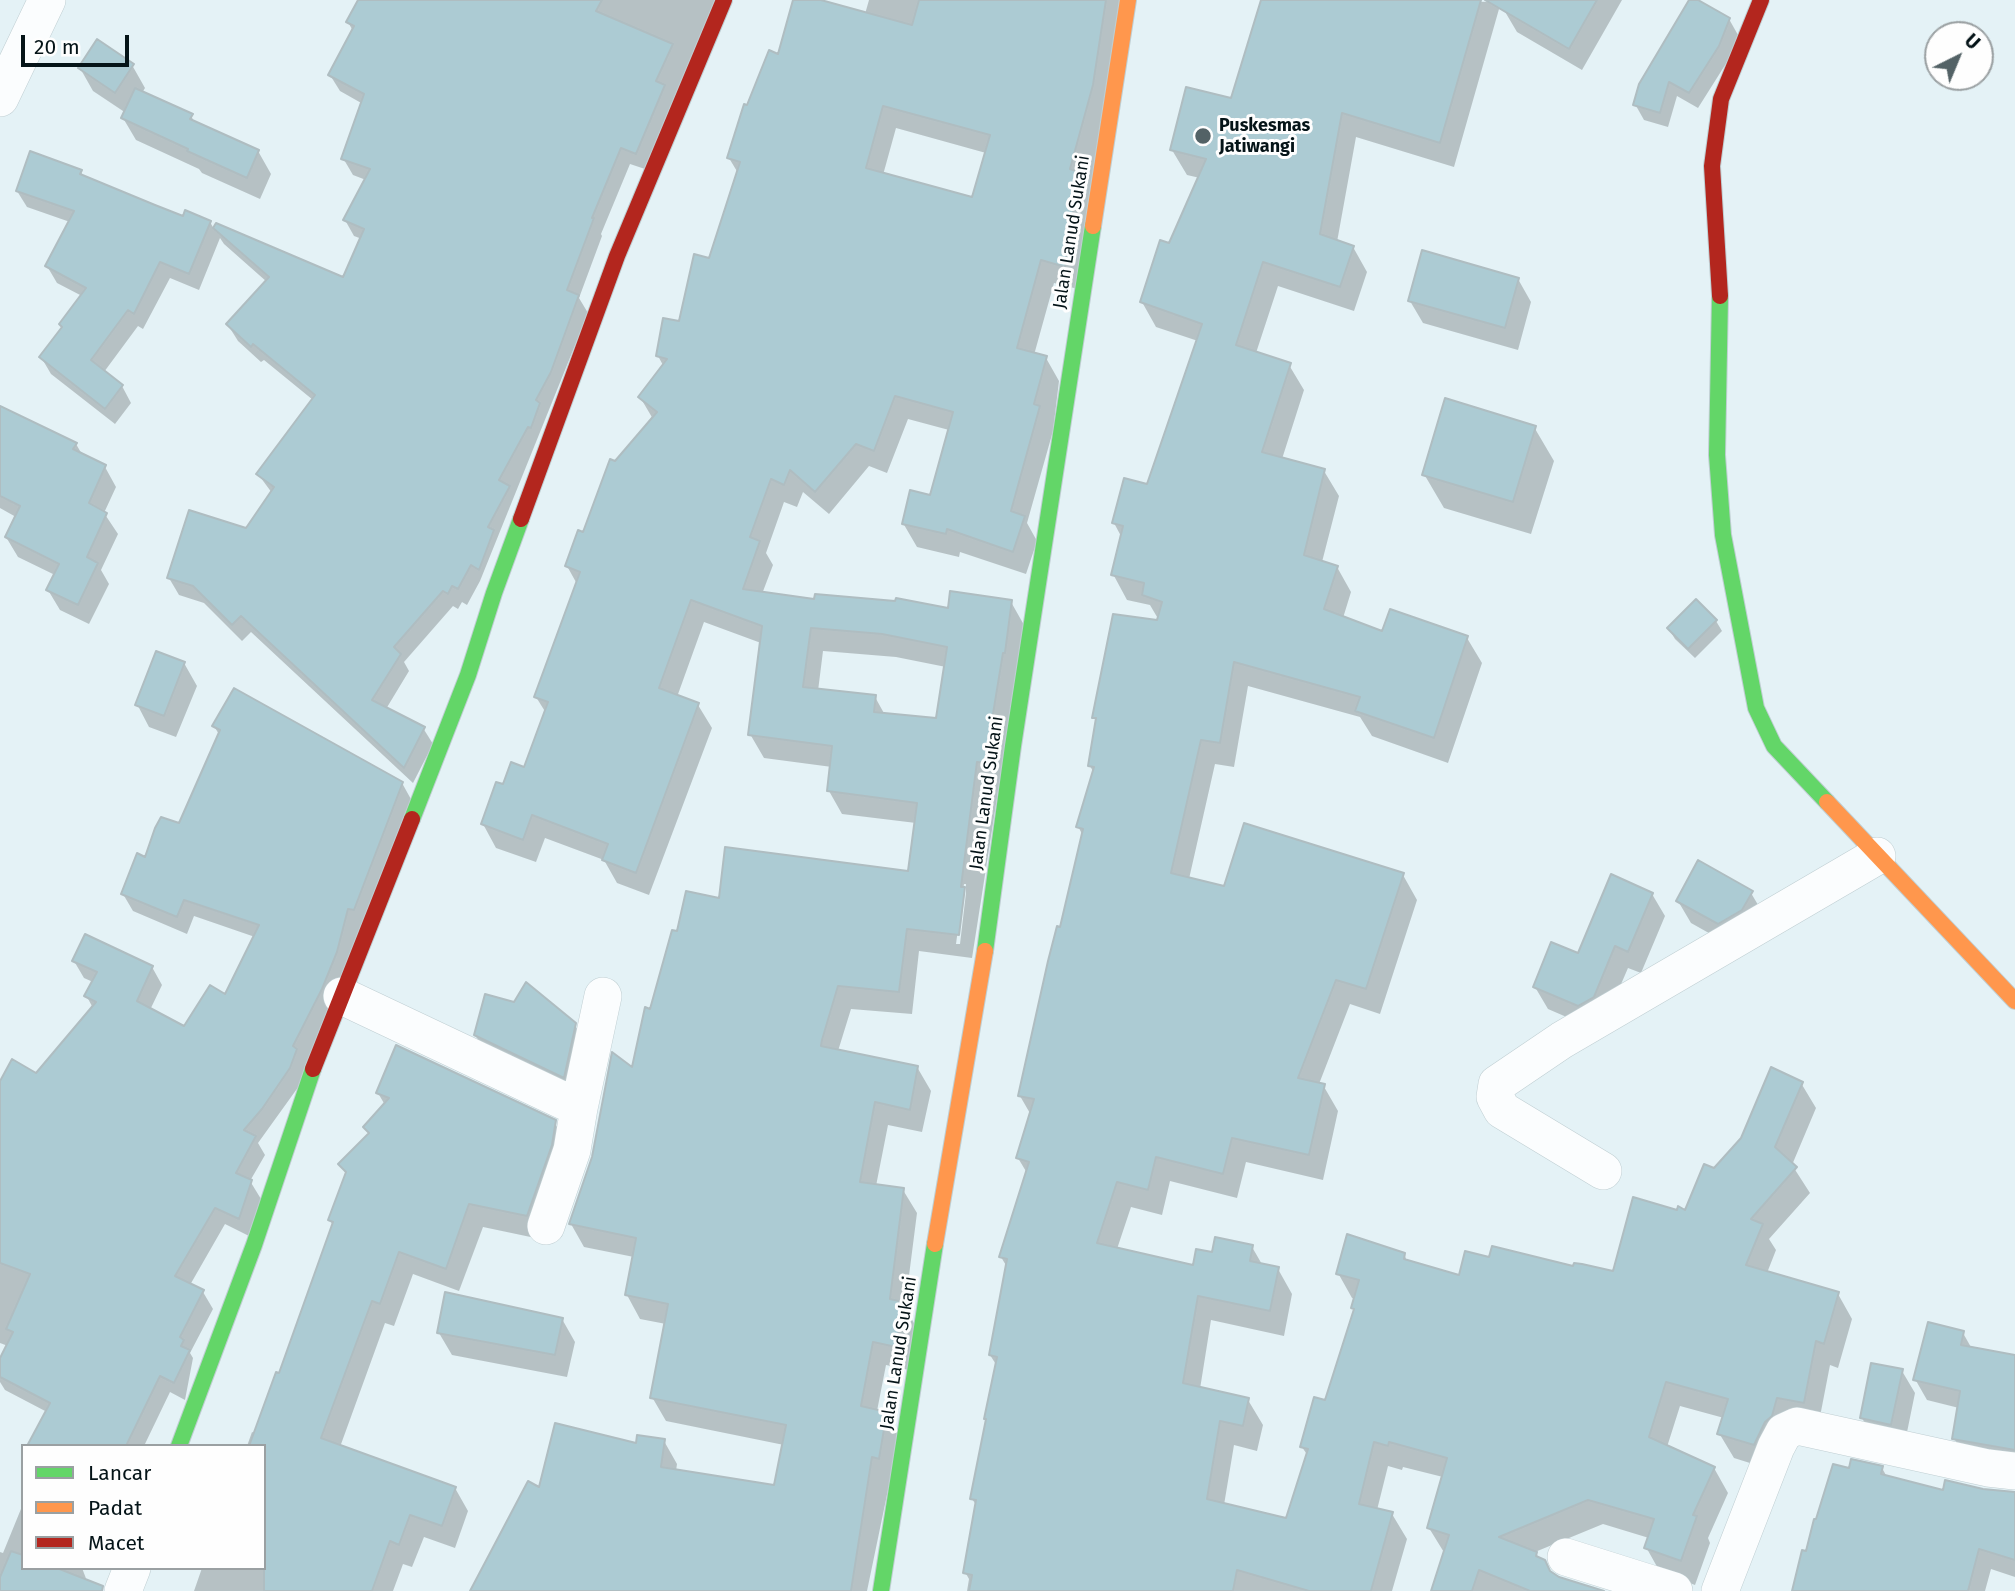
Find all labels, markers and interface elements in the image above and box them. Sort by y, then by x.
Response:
scale bar [24,21,133,65]
north arrow [1924,21,1994,91]
text: U [1960,29,1985,54]
text: 20 m [34,34,80,60]
place label: Puskesmas Jatiwangi [1219,115,1310,158]
marker: Puskesmas Jatiwangi [1193,126,1213,146]
street label: Jalan Lanud Sukani [1049,154,1095,310]
street label: Jalan Lanud Sukani [966,715,1008,871]
street label: Jalan Lanud Sukani [876,1275,922,1431]
legend [21,1444,266,1570]
text: Lancar [88,1460,151,1486]
text: Padat [88,1495,142,1521]
text: Macet [88,1530,144,1556]

